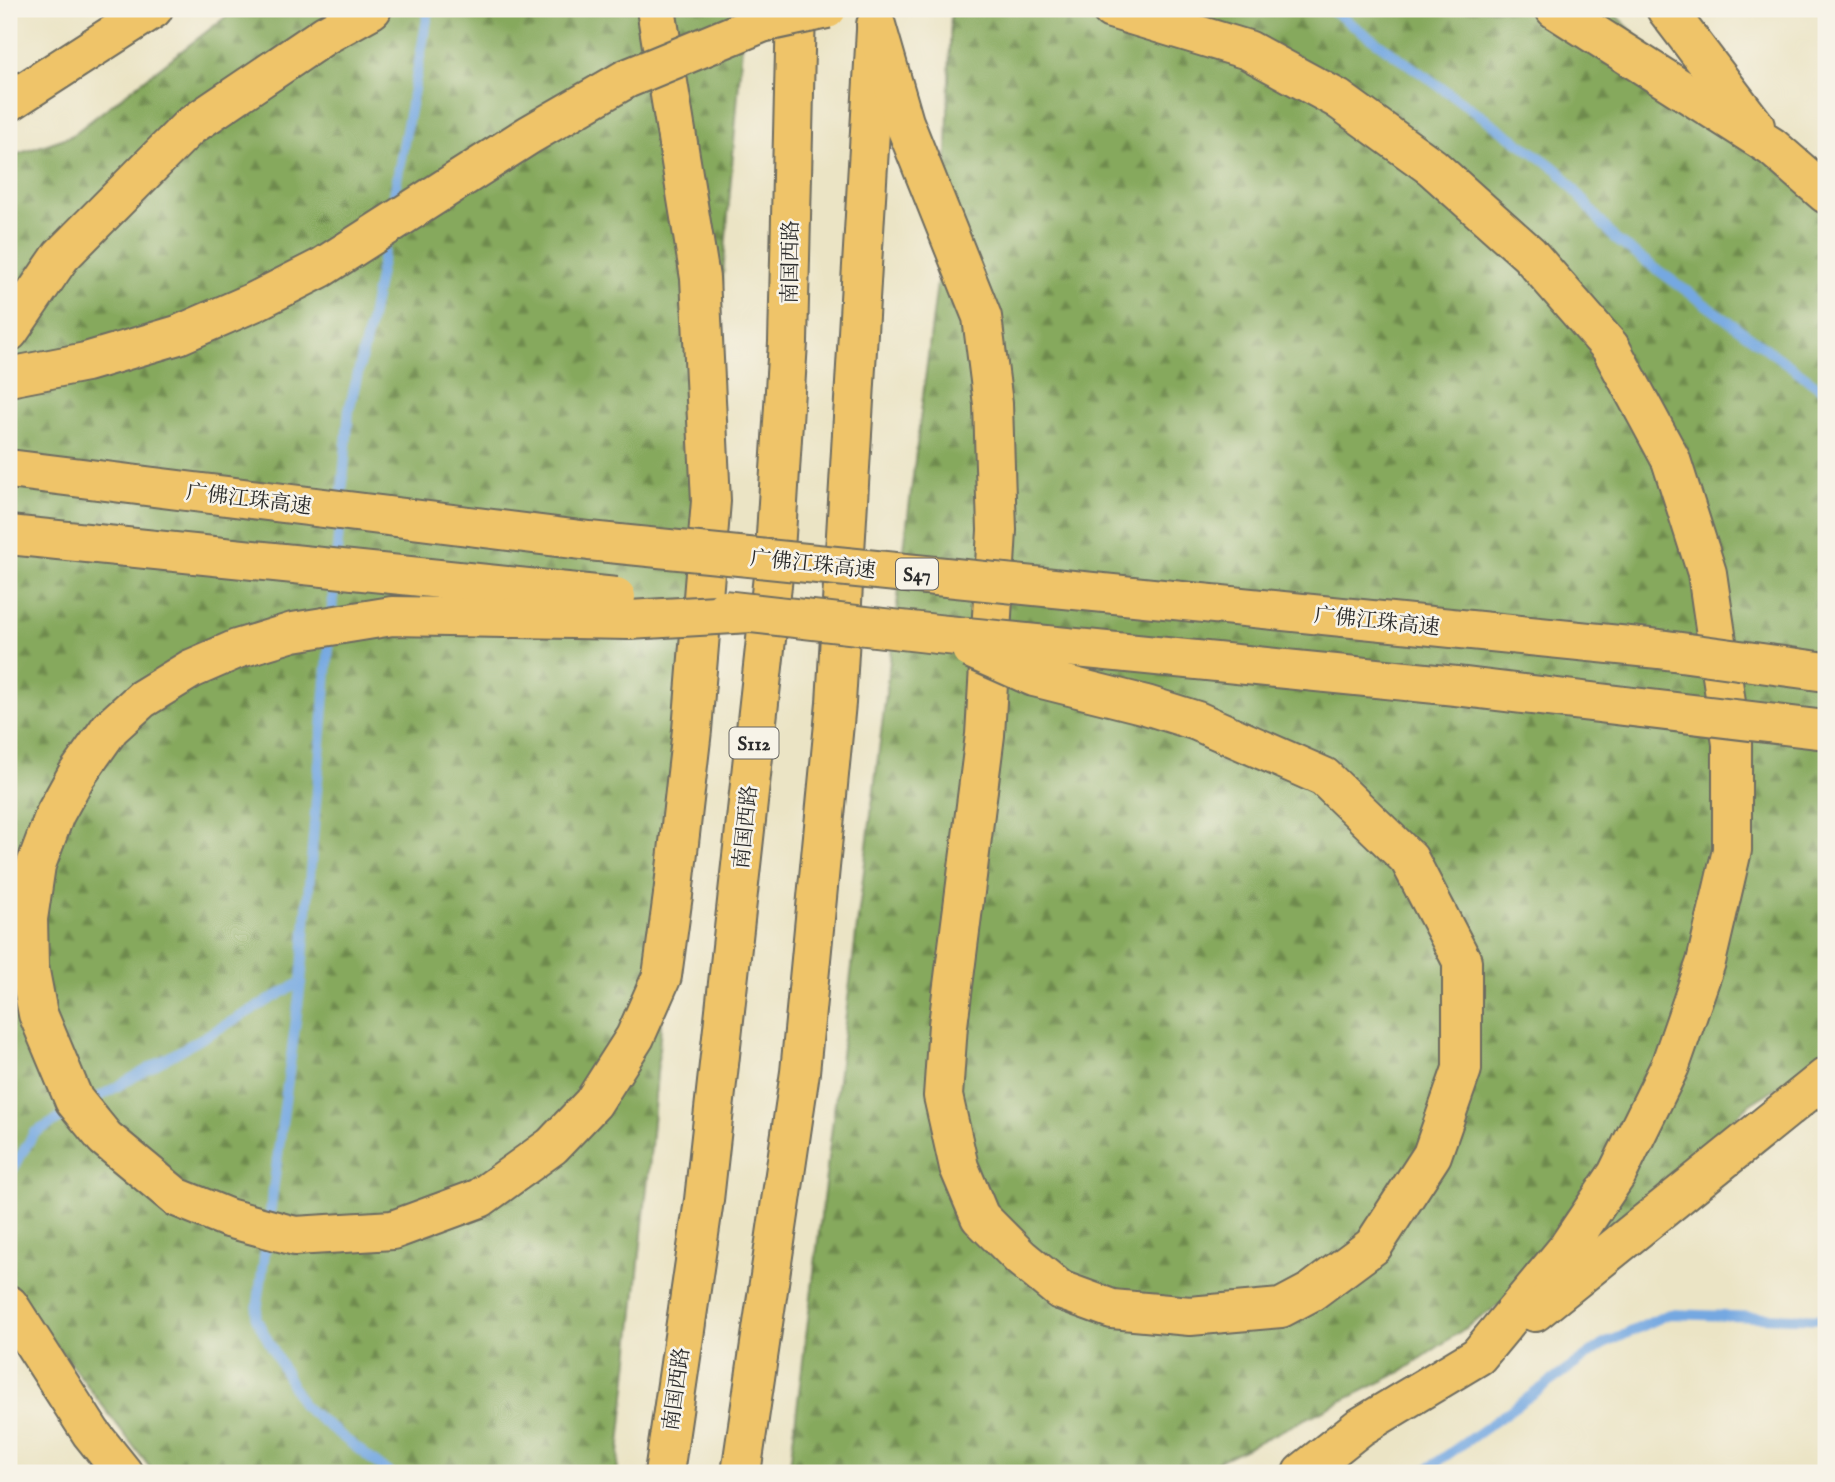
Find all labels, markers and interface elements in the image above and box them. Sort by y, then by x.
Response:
street label: 南国西路 [777,220,806,304]
street label: 广佛江珠高速 [185,479,313,522]
street label: 广佛江珠高速 [749,545,877,586]
road number: S47 [896,558,938,590]
street label: 广佛江珠高速 [1313,602,1441,643]
road number: S112 [730,728,778,758]
street label: 南国西路 [729,784,764,870]
street label: 南国西路 [658,1346,697,1433]

